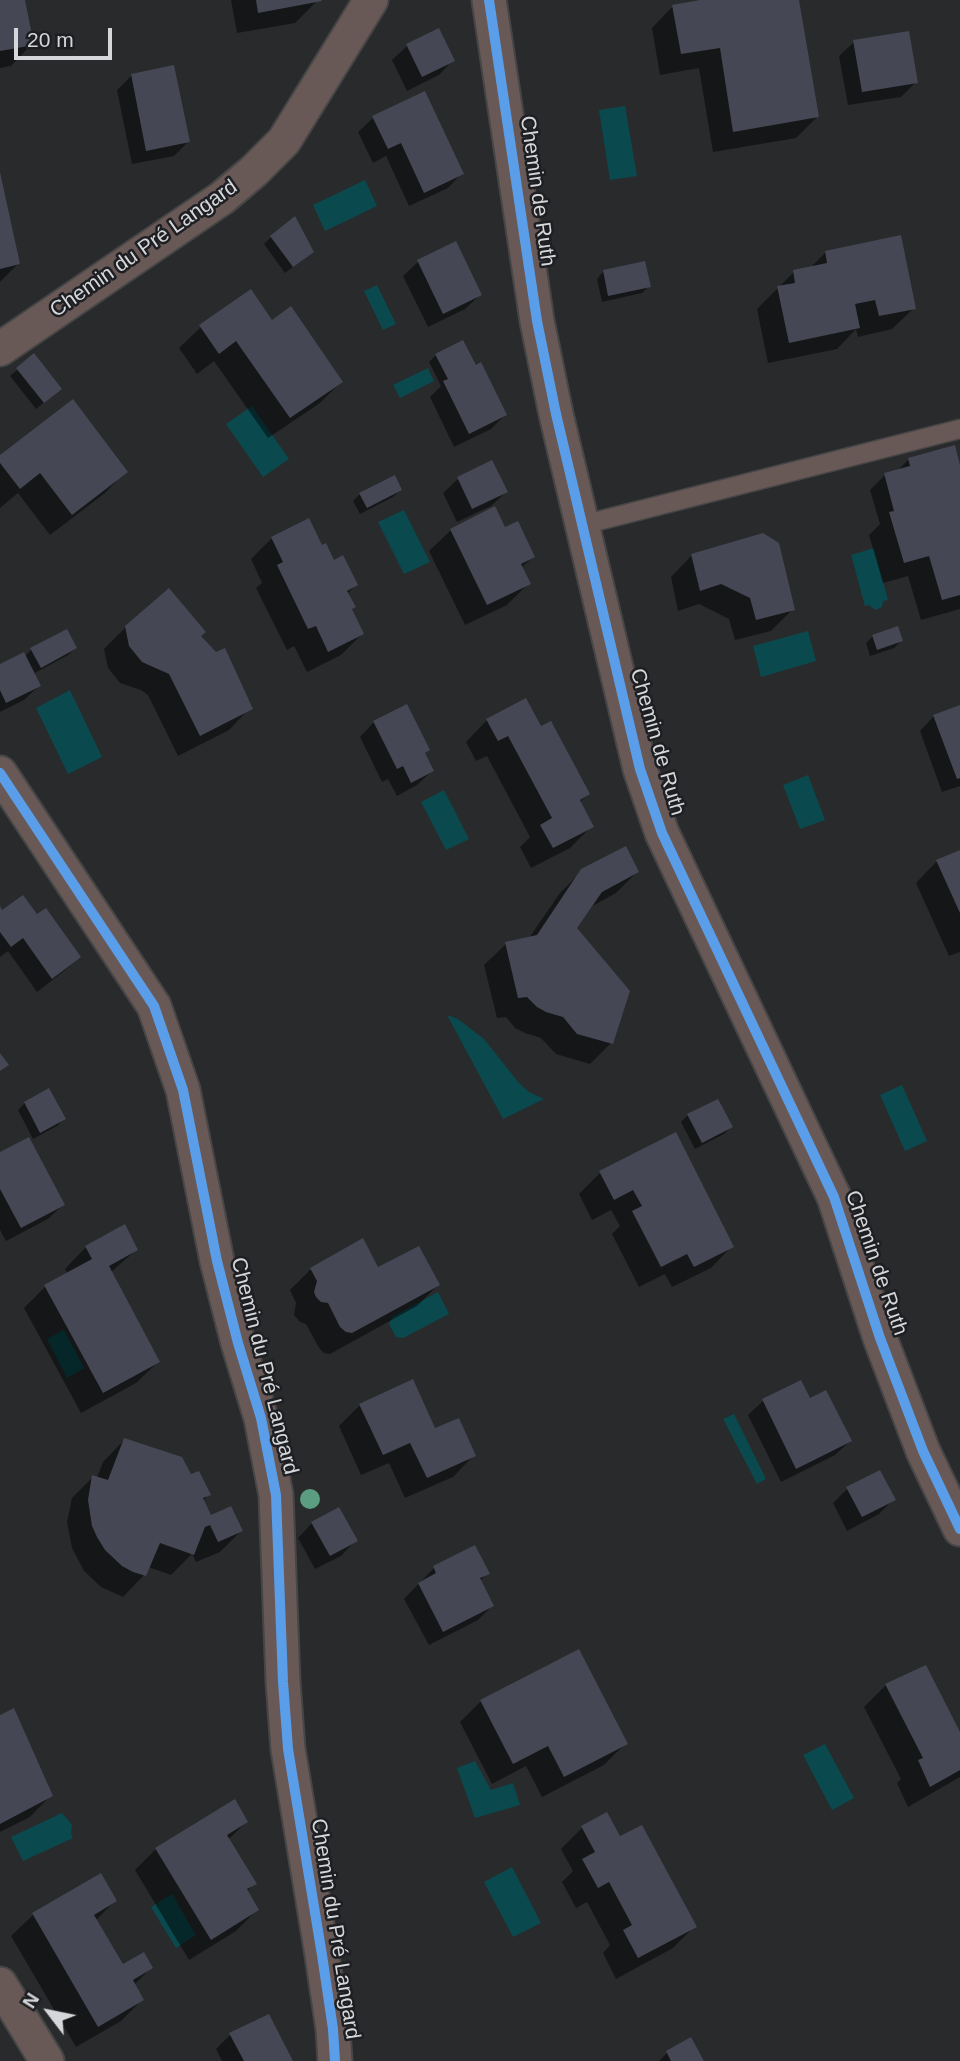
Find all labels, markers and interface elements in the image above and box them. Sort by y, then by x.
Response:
scale bar [18,14,116,58]
text: 20 m [27,28,74,51]
street label: Chemin de Ruth [514,114,560,268]
street label: Chemin du Pré Langard [45,175,243,323]
street label: Chemin de Ruth [624,666,690,818]
street label: Chemin de Ruth [839,1187,913,1339]
street label: Chemin du Pré Langard [225,1255,303,1477]
street label: Chemin du Pré Langard [305,1817,365,2041]
north arrow [14,1977,84,2047]
text: N [18,1989,43,2012]

